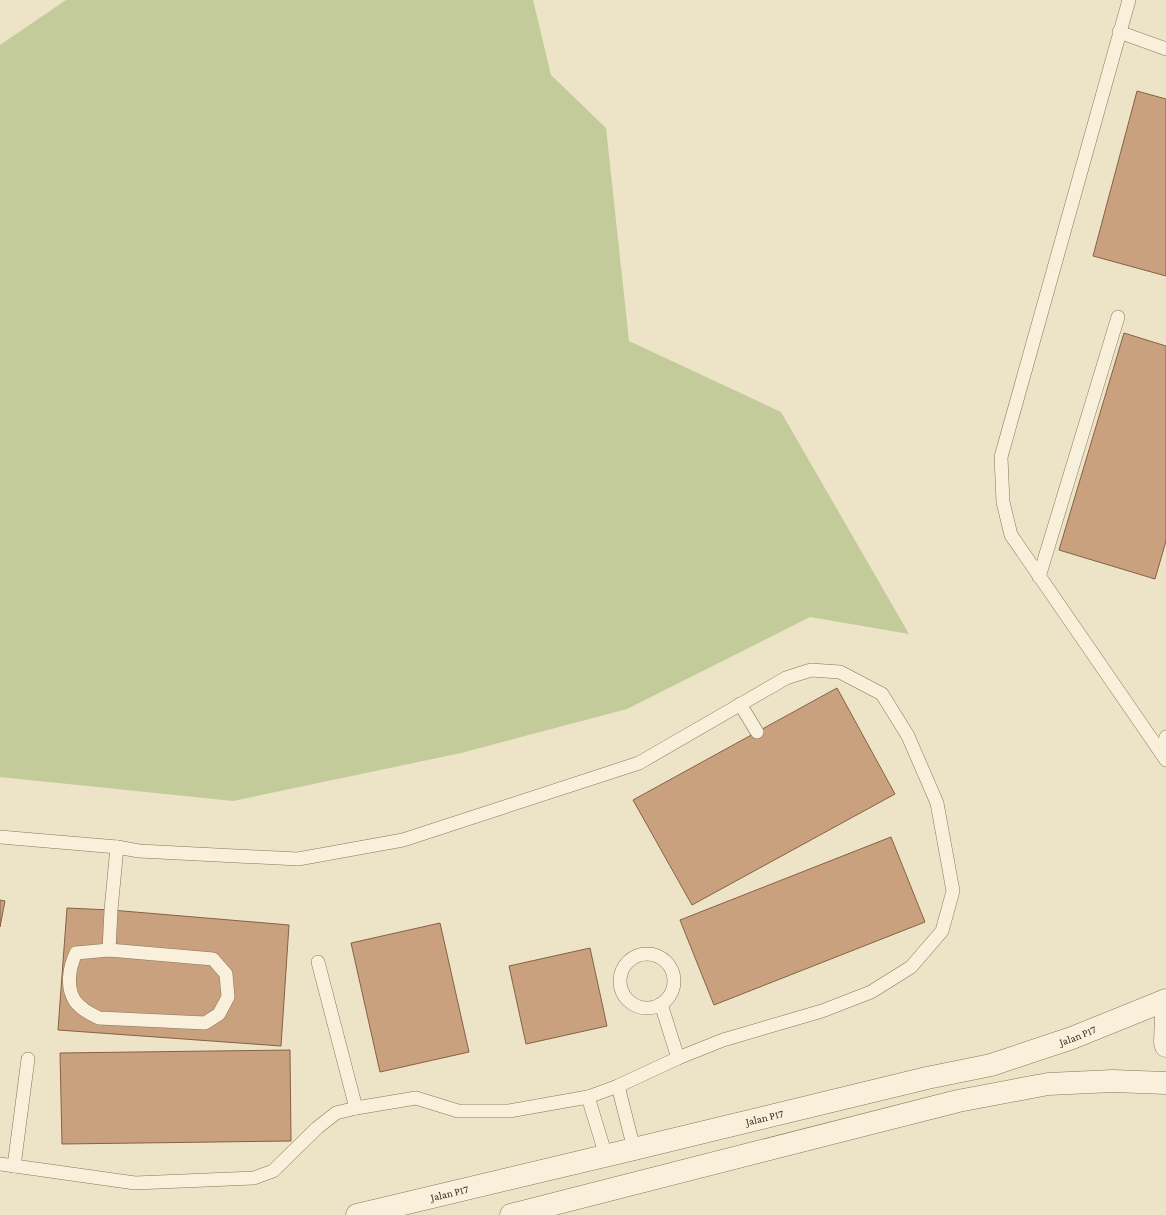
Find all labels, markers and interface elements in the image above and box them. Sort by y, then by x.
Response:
street label: Jalan P17 [1057,1023,1098,1049]
street label: Jalan P17 [743,1107,785,1129]
street label: Jalan P17 [428,1183,470,1204]

